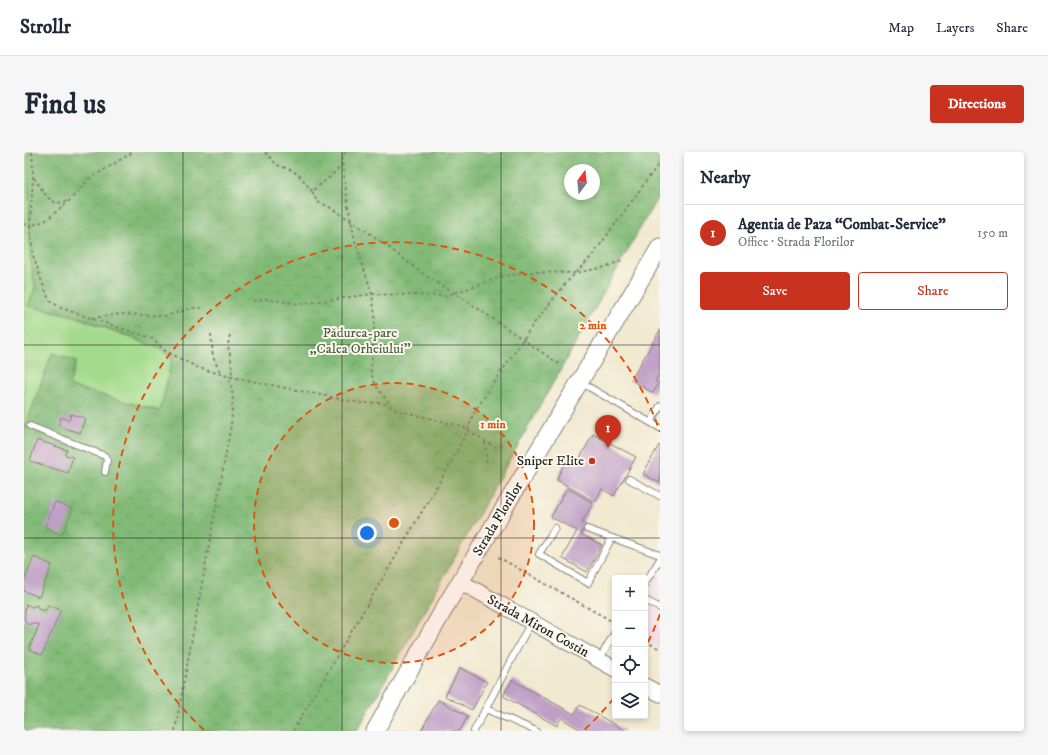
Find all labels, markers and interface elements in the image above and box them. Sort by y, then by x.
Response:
text: Strollr [20,16,71,39]
text: Map [888,19,914,37]
text: Layers [936,19,974,37]
text: Share [996,19,1028,37]
button: Directions [930,85,1024,123]
text: Find us [24,87,106,122]
north arrow [564,164,600,200]
text: Nearby [700,167,750,189]
text: Agentia de Paza “Combat-Service” [738,215,946,234]
text: 1 [711,225,715,241]
text: 150 m [977,225,1008,241]
text: Office · Strada Florilor [738,234,854,250]
button: Save [700,272,850,310]
button: Share [858,272,1008,310]
text: 2 min [580,318,607,333]
park label: Pădurea-parc „Calea Orheiului” [309,324,411,358]
pin: 1 [595,415,621,448]
text: 1 min [480,417,506,432]
place label: Sniper Elite [517,452,584,470]
marker: Sniper Elite [587,456,597,466]
street label: Strada Florilor [469,478,528,559]
centre of rings [387,516,401,530]
your location [357,523,377,543]
map controls [612,575,648,719]
button: + [612,575,648,611]
street label: Strada Miron Costin [484,591,593,662]
button: − [612,611,648,647]
button: locate [612,647,648,683]
button: layers [612,683,648,719]

